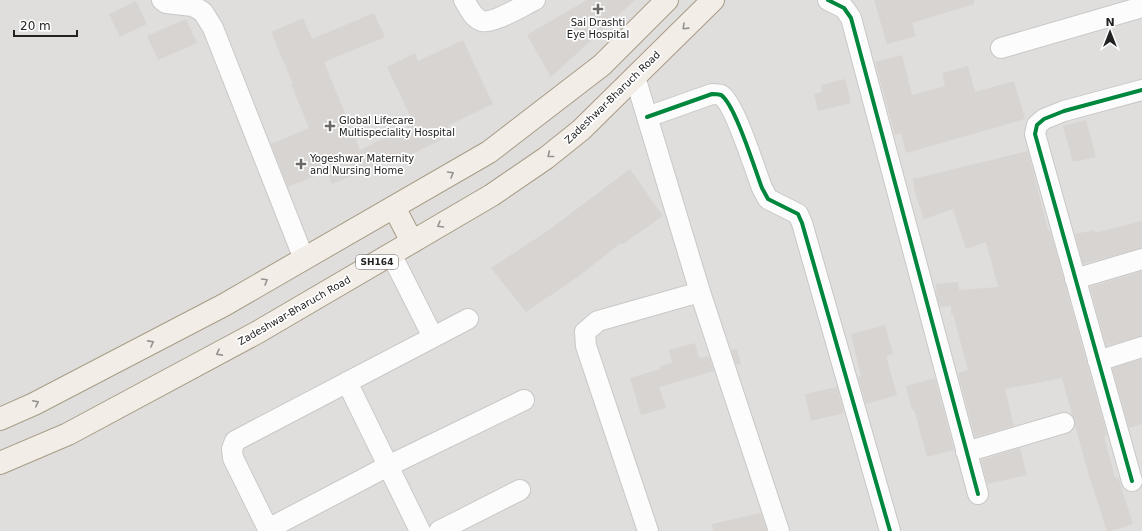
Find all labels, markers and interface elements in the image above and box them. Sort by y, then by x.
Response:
marker: Sai Drashti Eye Hospital [592,3,604,15]
scale bar [14,12,77,38]
north arrow [1090,12,1130,52]
text: N [1105,16,1115,29]
place label: Sai Drashti Eye Hospital [567,17,629,40]
text: 20 m [20,19,51,33]
one-way arrow [682,22,690,30]
street label: Zadeshwar-Bharuch Road [563,49,662,146]
place label: Global Lifecare Multispeciality Hospital [339,115,455,138]
marker: Global Lifecare Multispeciality Hospital [324,120,336,132]
one-way arrow [547,150,554,157]
place label: Yogeshwar Maternity and Nursing Home [309,153,414,176]
marker: Yogeshwar Maternity and Nursing Home [295,158,307,170]
one-way arrow [447,172,454,179]
one-way arrow [437,220,444,227]
road number: SH164 [356,255,398,269]
street label: Zadeshwar-Bharuch Road [236,274,352,347]
one-way arrow [261,279,268,286]
one-way arrow [147,340,154,348]
one-way arrow [216,348,223,356]
one-way arrow [31,400,39,408]

